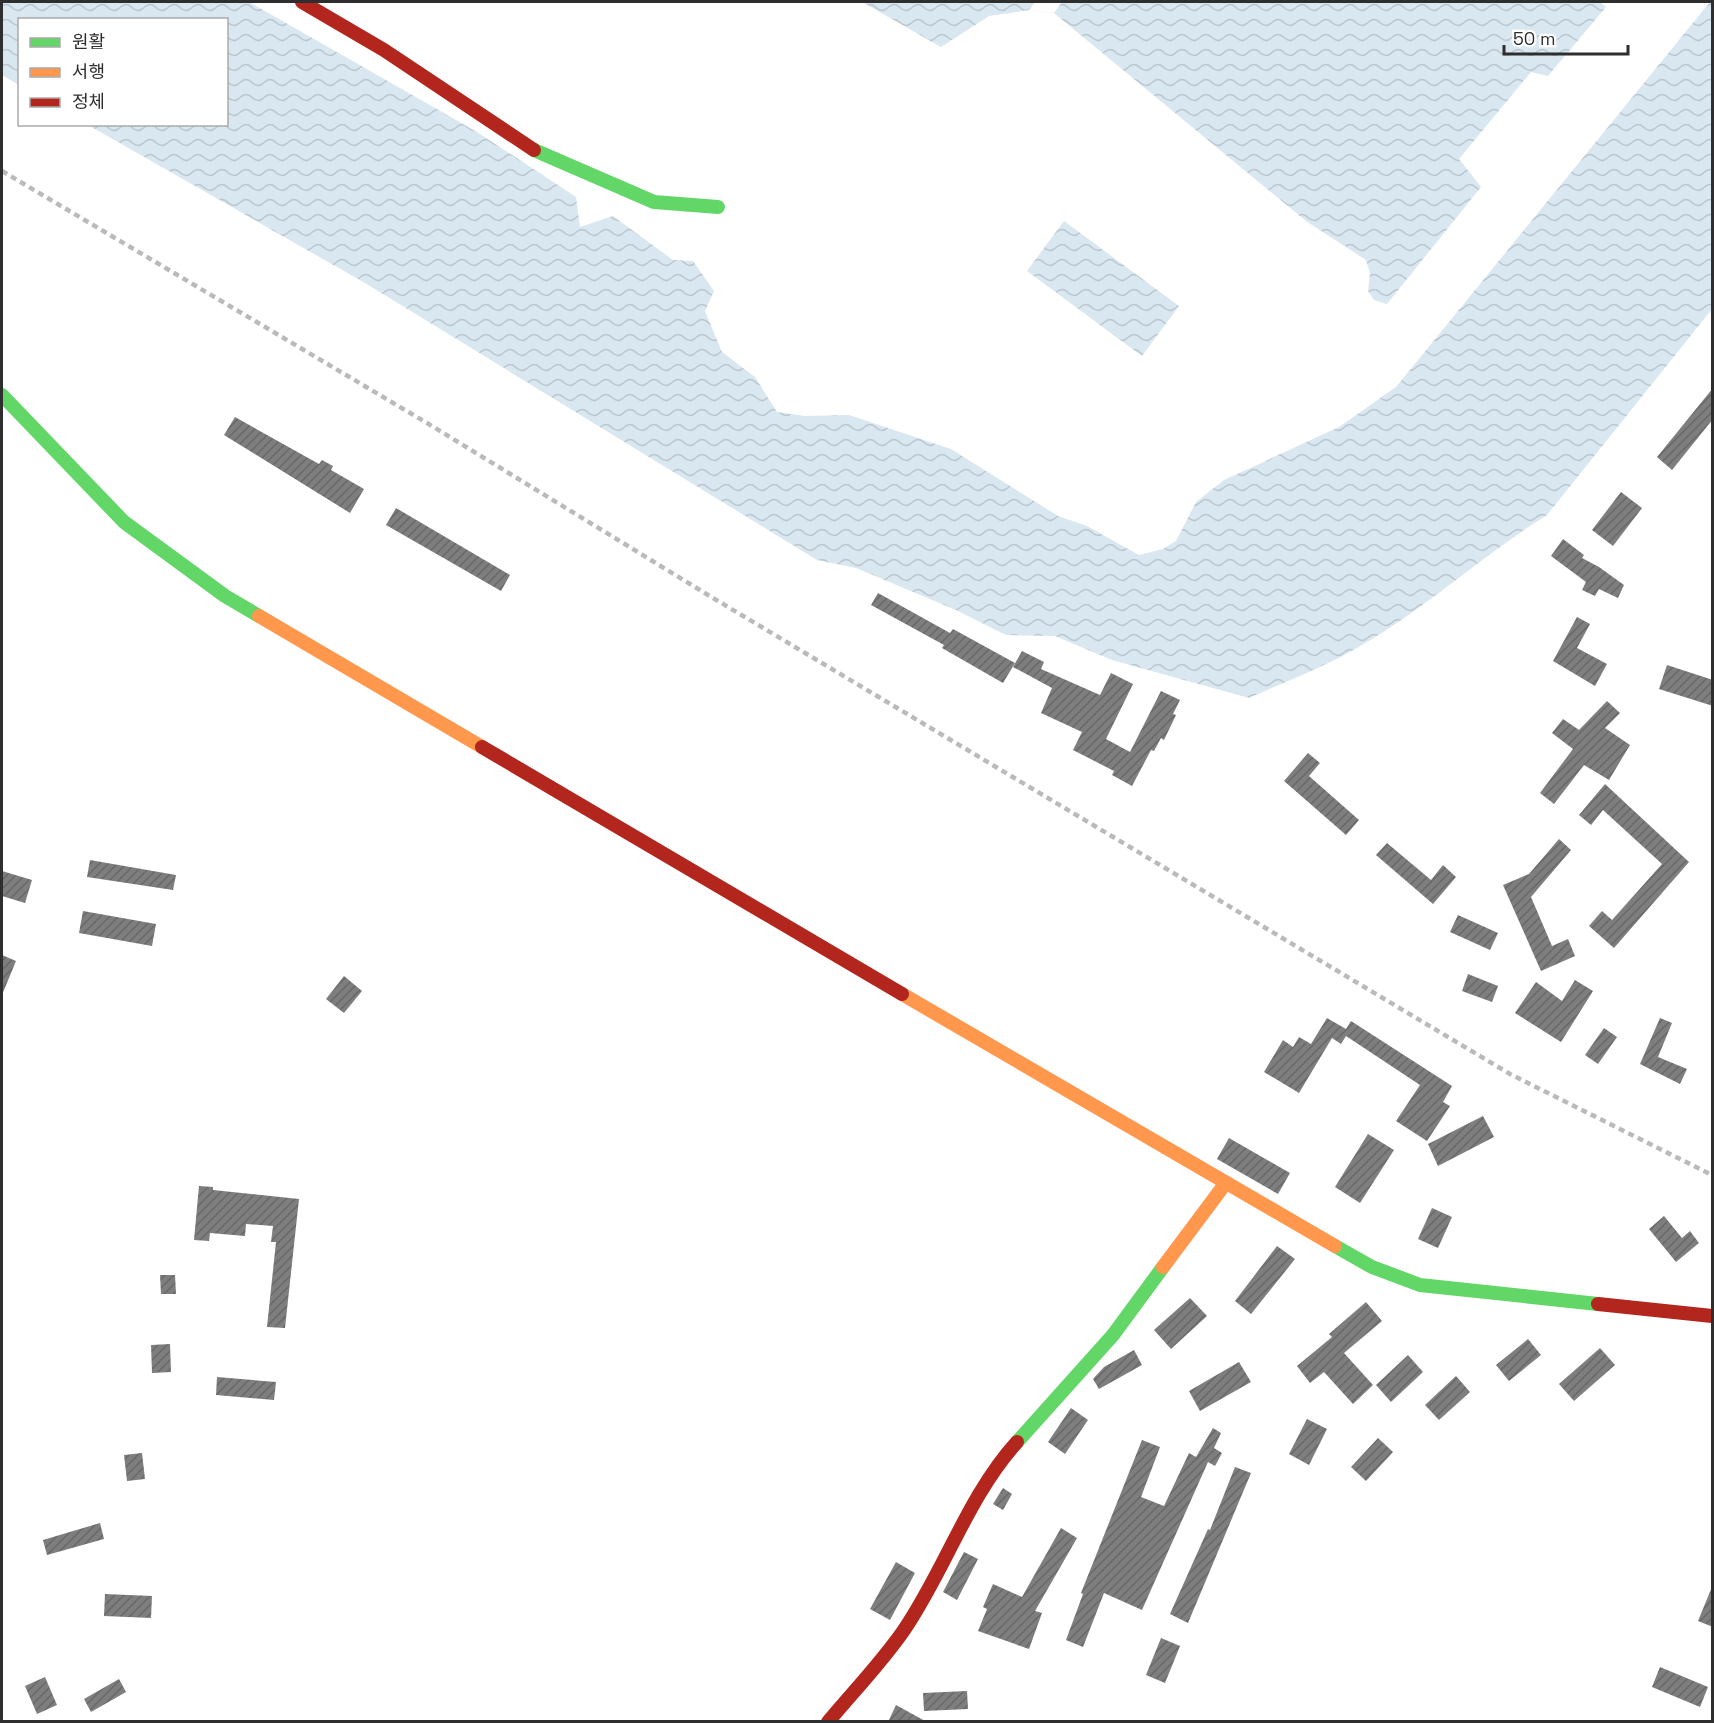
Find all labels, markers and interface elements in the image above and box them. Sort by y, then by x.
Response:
legend [18,18,228,126]
scale bar [1504,18,1628,56]
text: 50 m [1513,27,1555,50]
text: 원활 [72,30,105,53]
text: 서행 [72,60,105,83]
text: 정체 [72,90,105,113]

